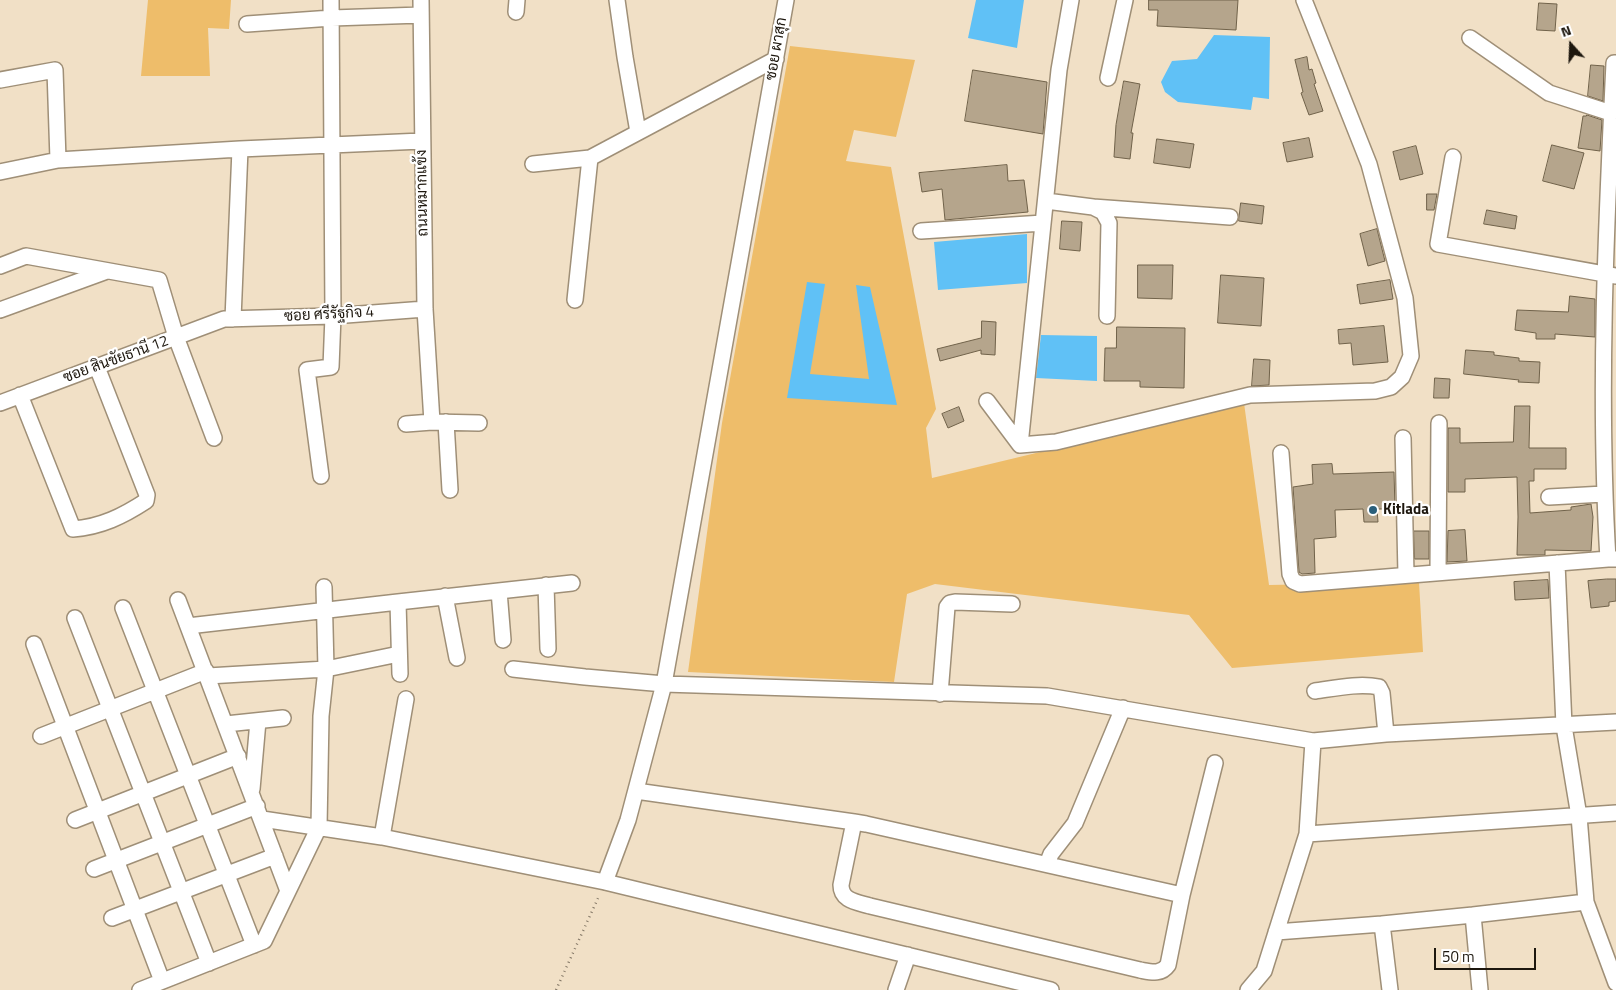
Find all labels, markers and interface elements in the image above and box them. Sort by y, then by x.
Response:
street label: ซอย ผาสุก [763,16,791,82]
text: N [1558,19,1574,42]
north arrow [1546,20,1596,70]
street label: ถนนหมากแข้ง [413,149,433,237]
street label: ซอย ศรีรัฐกิจ 4 [283,304,375,326]
street label: ซอย สินชัยธานี 12 [61,333,171,387]
place label: Kitlada [1383,501,1429,519]
marker: Kitlada [1367,504,1379,516]
scale bar [1436,938,1538,970]
text: 50 m [1442,945,1475,968]

